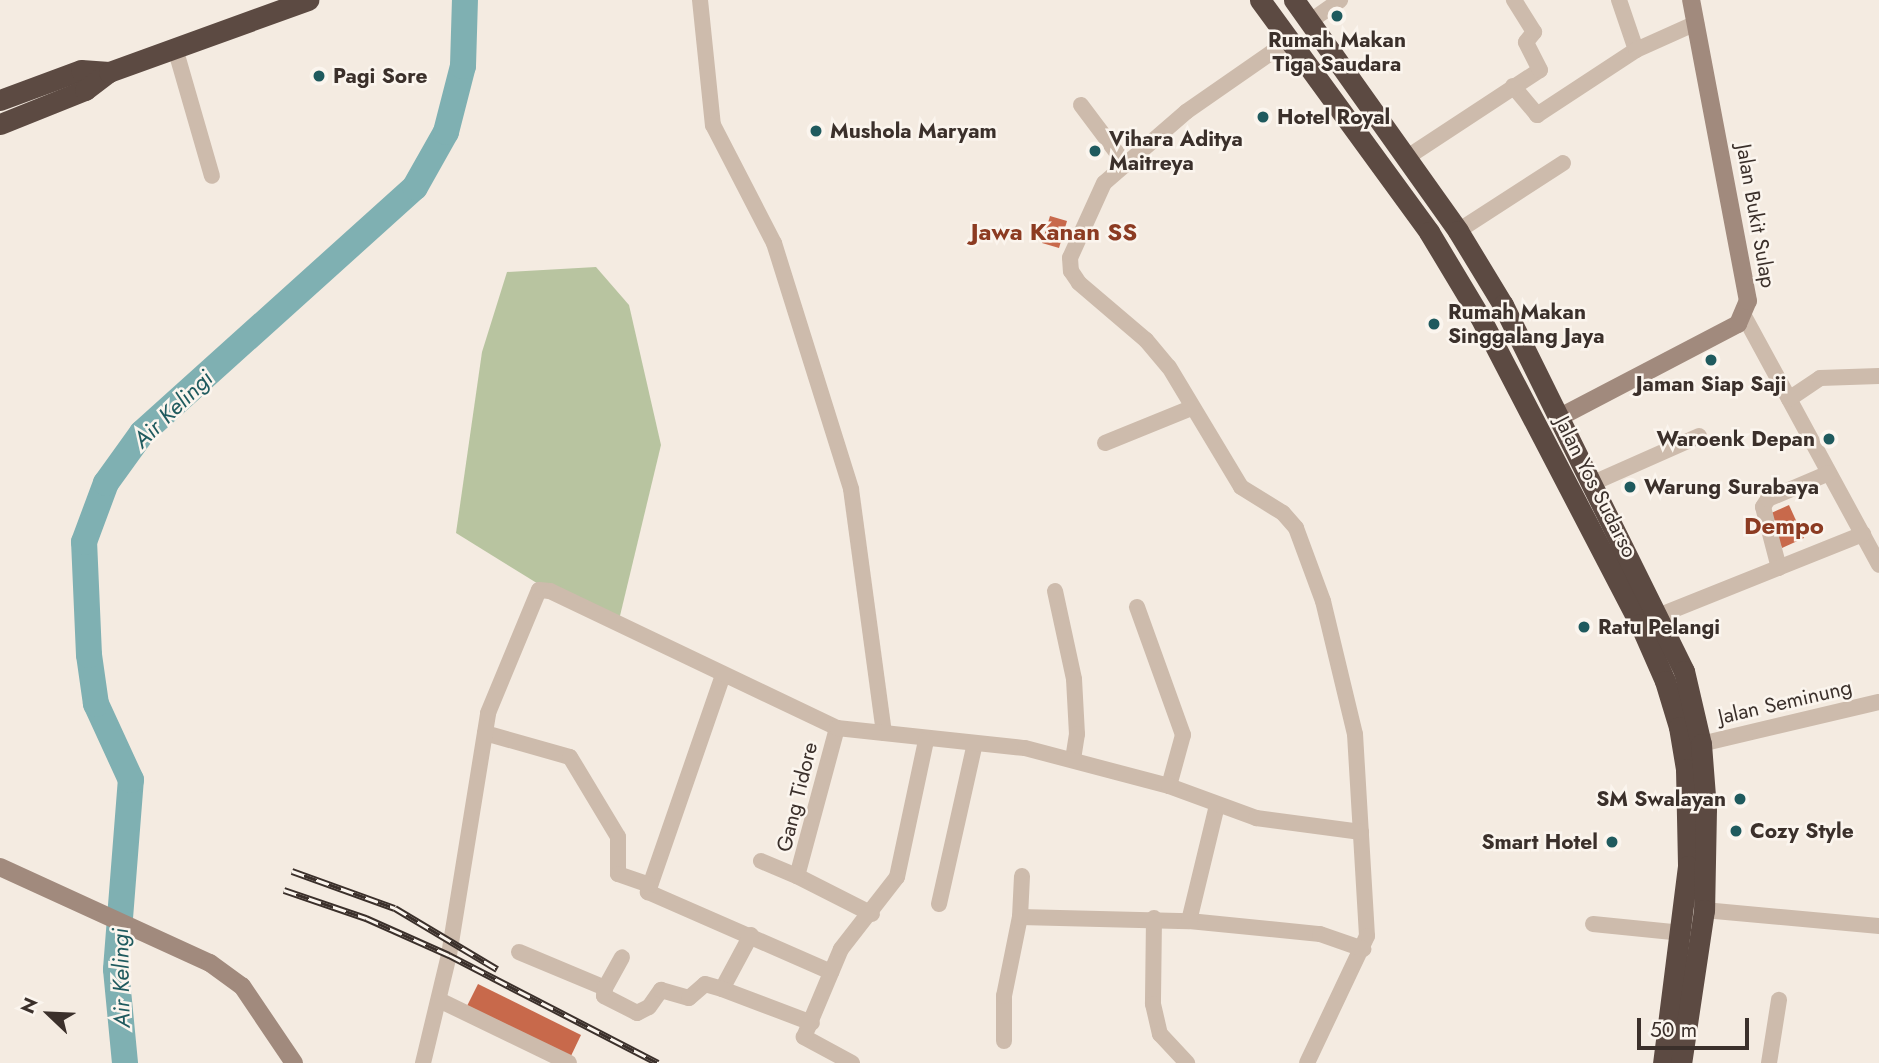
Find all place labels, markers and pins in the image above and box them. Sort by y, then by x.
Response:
marker: Rumah Makan Tiga Saudara [1329,8,1345,24]
place label: Rumah Makan Tiga Saudara [1268,27,1406,77]
place label: Pagi Sore [333,63,428,89]
marker: Pagi Sore [311,68,327,84]
place label: Hotel Royal [1277,104,1390,130]
marker: Hotel Royal [1255,109,1271,125]
place label: Mushola Maryam [830,118,997,144]
marker: Mushola Maryam [808,123,824,139]
place label: Vihara Aditya Maitreya [1109,126,1243,176]
marker: Vihara Aditya Maitreya [1087,143,1103,159]
place label: Rumah Makan Singgalang Jaya [1448,299,1605,349]
marker: Rumah Makan Singgalang Jaya [1426,316,1442,332]
marker: Jaman Siap Saji [1703,352,1719,368]
place label: Jaman Siap Saji [1636,371,1786,397]
place label: Waroenk Depan [1656,426,1815,452]
marker: Waroenk Depan [1821,431,1837,447]
place label: Warung Surabaya [1644,474,1819,500]
marker: Warung Surabaya [1622,479,1638,495]
place label: Ratu Pelangi [1598,614,1720,640]
marker: Ratu Pelangi [1576,619,1592,635]
place label: SM Swalayan [1596,786,1726,812]
marker: SM Swalayan [1732,791,1748,807]
place label: Cozy Style [1750,818,1854,844]
marker: Cozy Style [1728,823,1744,839]
place label: Smart Hotel [1481,829,1598,855]
marker: Smart Hotel [1604,834,1620,850]

